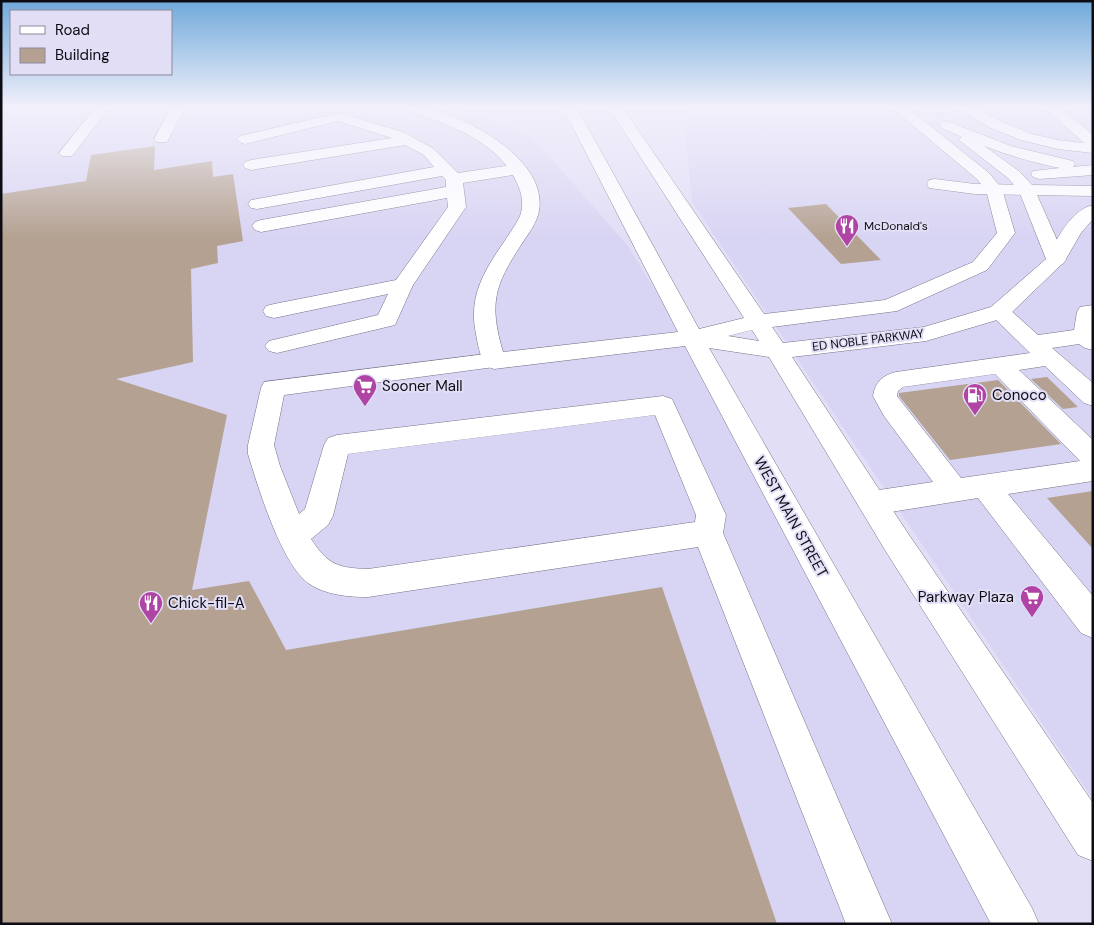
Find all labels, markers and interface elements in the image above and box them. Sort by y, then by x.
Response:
legend [10,10,172,75]
text: Road [55,20,90,40]
text: Building [55,45,110,65]
restaurant icon: McDonald's [834,213,860,247]
place label: McDonald's [864,218,928,234]
street label: ED NOBLE PARKWAY [811,325,925,355]
supermarket icon: Sooner Mall [352,373,378,407]
place label: Sooner Mall [382,376,463,396]
fuel station icon: Conoco [962,382,988,416]
place label: Conoco [992,385,1047,405]
street label: WEST MAIN STREET [749,453,833,581]
supermarket icon: Parkway Plaza [1019,584,1045,618]
place label: Parkway Plaza [918,587,1014,607]
restaurant icon: Chick-fil-A [138,590,164,624]
place label: Chick-fil-A [168,593,245,613]

